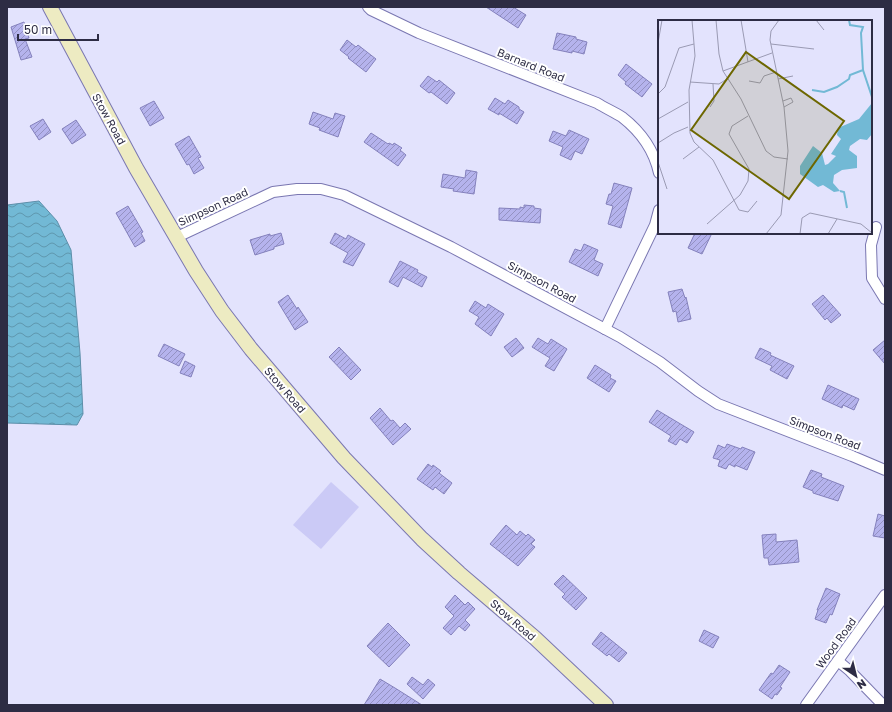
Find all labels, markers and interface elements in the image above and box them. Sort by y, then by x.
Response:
scale bar [18,16,98,42]
inset map [658,20,872,234]
text: 50 m [24,22,52,37]
street label: Barnard Road [496,45,567,84]
street label: Stow Road [90,91,129,147]
street label: Simpson Road [176,185,250,228]
street label: Simpson Road [506,258,579,305]
street label: Stow Road [262,364,309,415]
street label: Simpson Road [788,413,863,452]
street label: Stow Road [488,596,539,643]
street label: Wood Road [813,615,858,671]
north arrow [836,656,876,696]
text: N [855,677,869,692]

